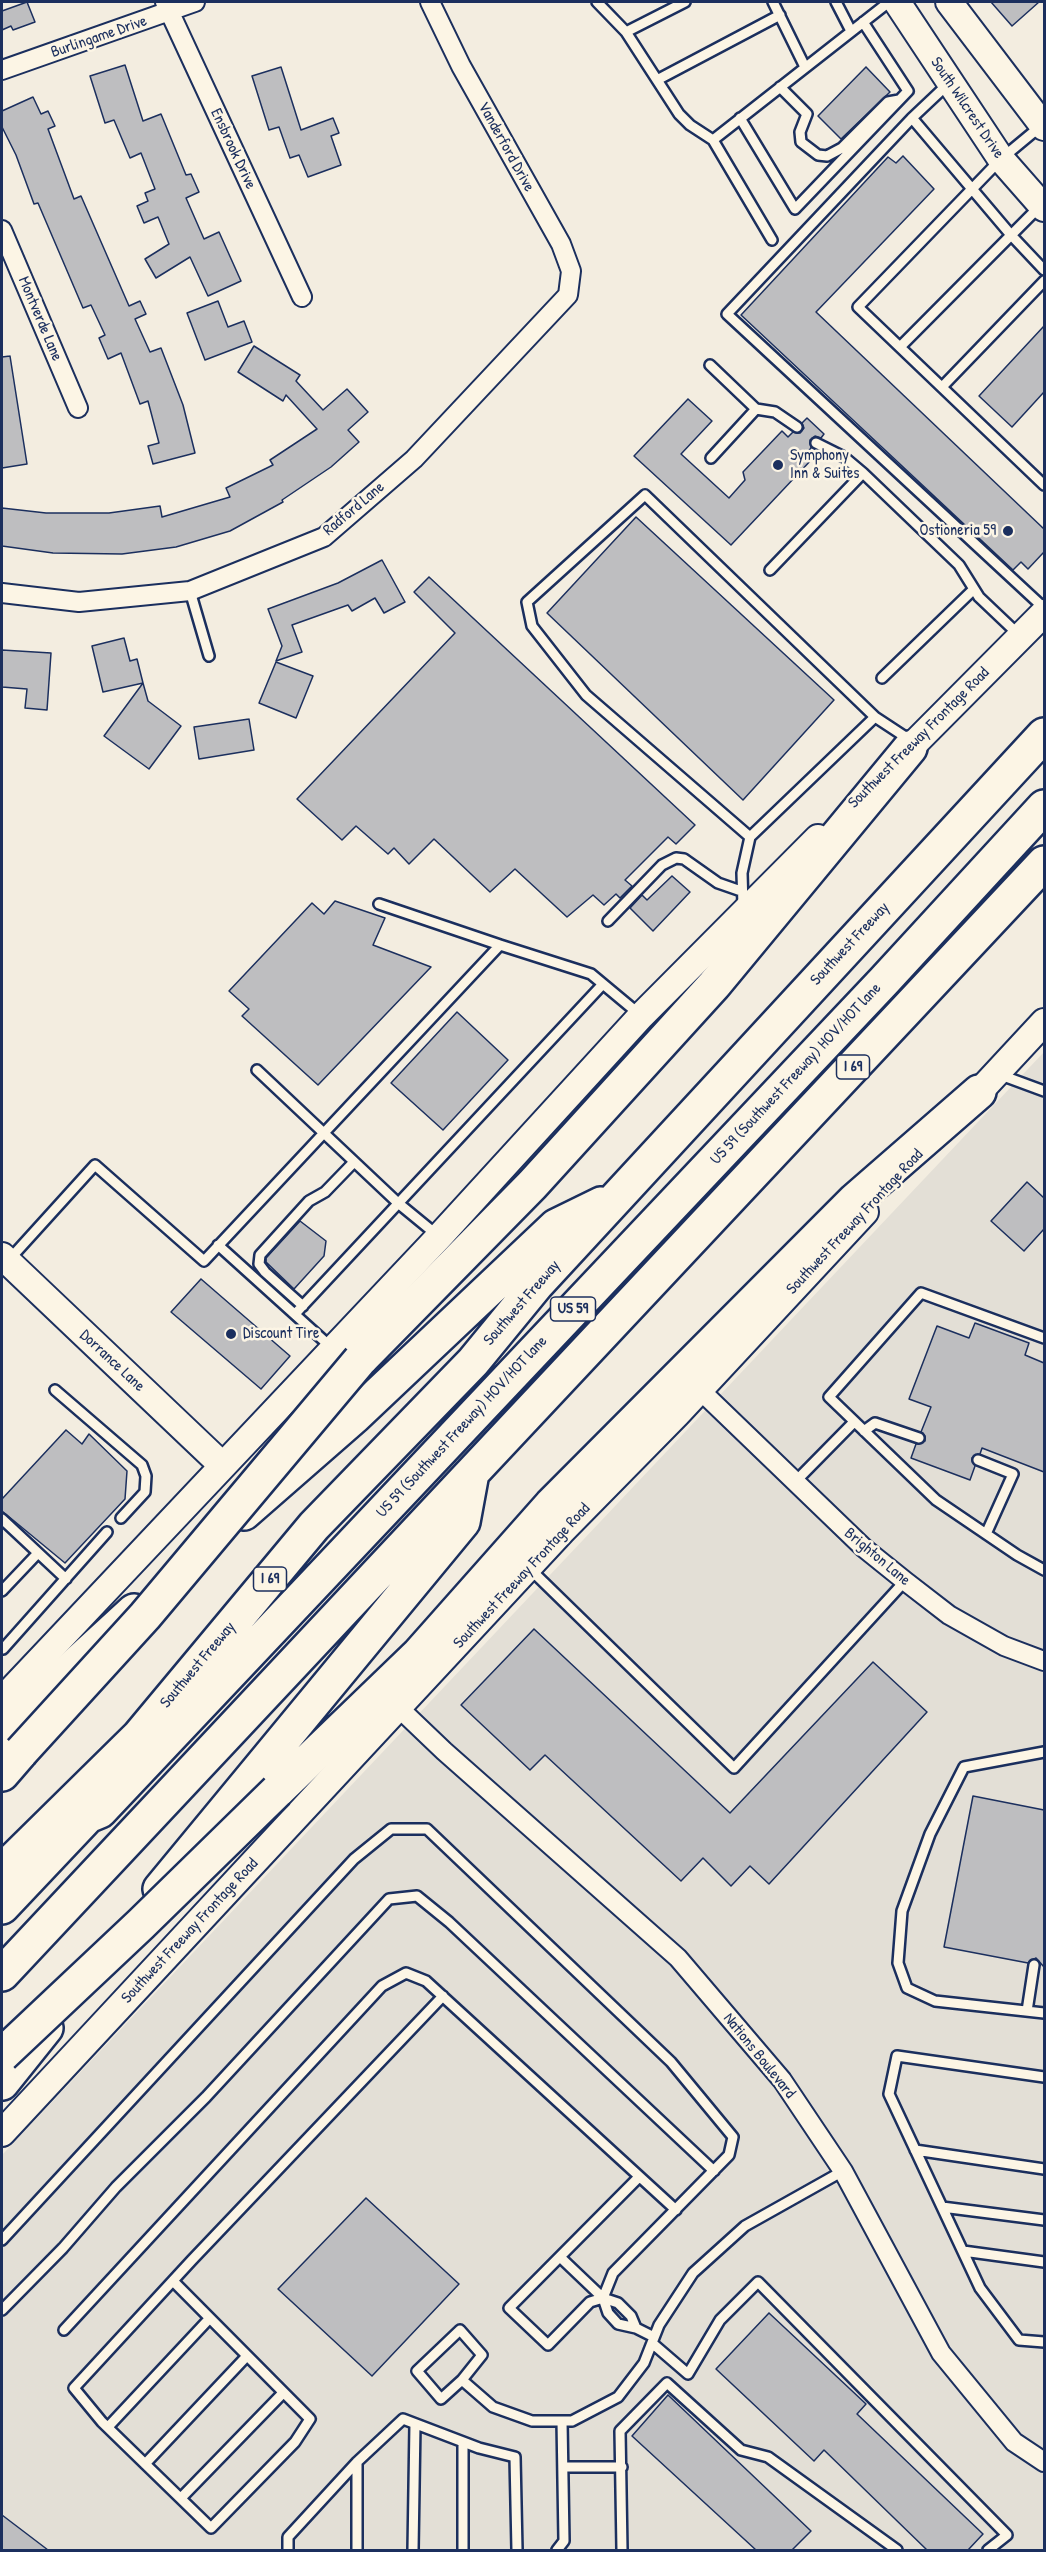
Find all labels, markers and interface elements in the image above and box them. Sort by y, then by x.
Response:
street label: Burlingame Drive [49,12,149,62]
street label: South Wilcrest Drive [926,54,1008,162]
street label: Vanderford Drive [473,99,539,195]
street label: Ensbrook Drive [206,106,260,192]
street label: Montverde Lane [14,274,66,364]
place label: Symphony Inn & Suites [790,446,859,484]
marker: Symphony Inn & Suites [771,458,785,472]
street label: Radford Lane [320,478,388,540]
place label: Ostioneria 59 [919,521,996,541]
marker: Ostioneria 59 [1001,524,1015,538]
street label: Southwest Freeway Frontage Road [844,663,994,813]
street label: Southwest Freeway [807,898,893,990]
street label: US 59 (Southwest Freeway) HOV/HOT lane [707,979,885,1169]
road number: I 69 [836,1055,870,1079]
street label: Southwest Freeway Frontage Road [783,1145,927,1299]
street label: Southwest Freeway [480,1256,564,1350]
road number: US 59 [550,1297,596,1321]
place label: Discount Tire [243,1324,319,1344]
street label: Dorrance Lane [75,1326,149,1396]
marker: Discount Tire [224,1327,238,1341]
street label: US 59 (Southwest Freeway) HOV/HOT lane [373,1332,551,1522]
street label: Southwest Freeway Frontage Road [450,1499,594,1653]
street label: Brighton Lane [840,1524,914,1590]
road number: I 69 [254,1567,286,1591]
street label: Southwest Freeway [156,1618,240,1712]
street label: Southwest Freeway Frontage Road [118,1854,262,2008]
street label: Nations Boulevard [719,2010,799,2102]

